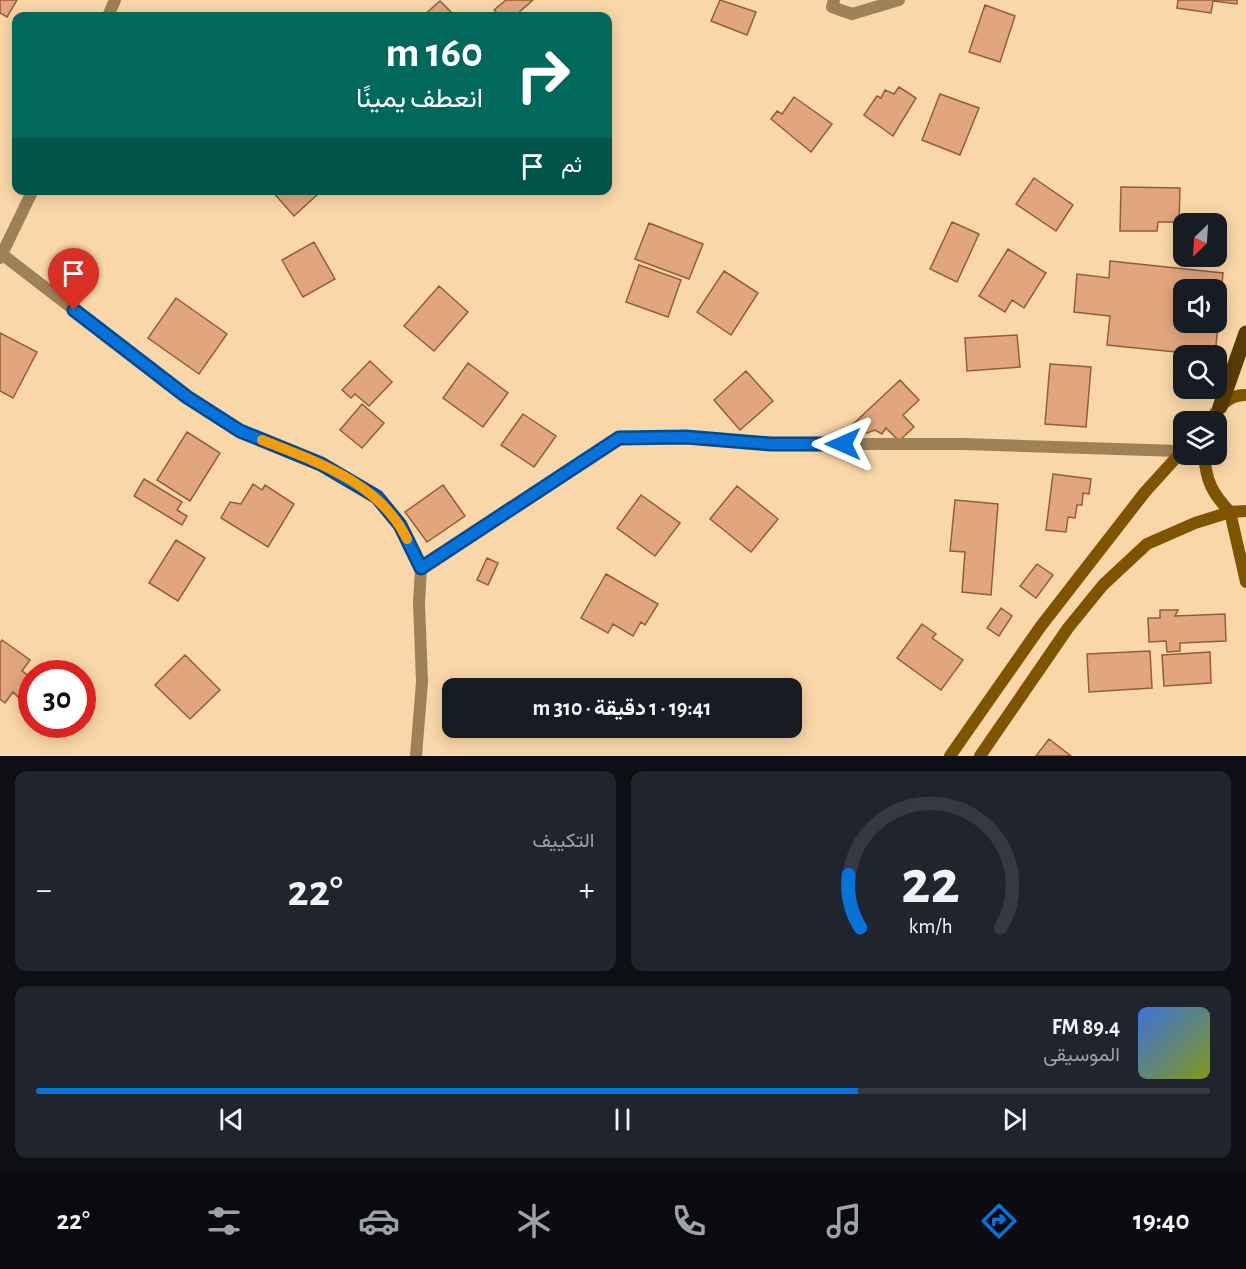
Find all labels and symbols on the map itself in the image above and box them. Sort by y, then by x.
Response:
north arrow [1173,213,1227,267]
pin [48,248,99,310]
position arrow [811,412,875,476]
speed limit sign: 30 [18,660,96,738]

